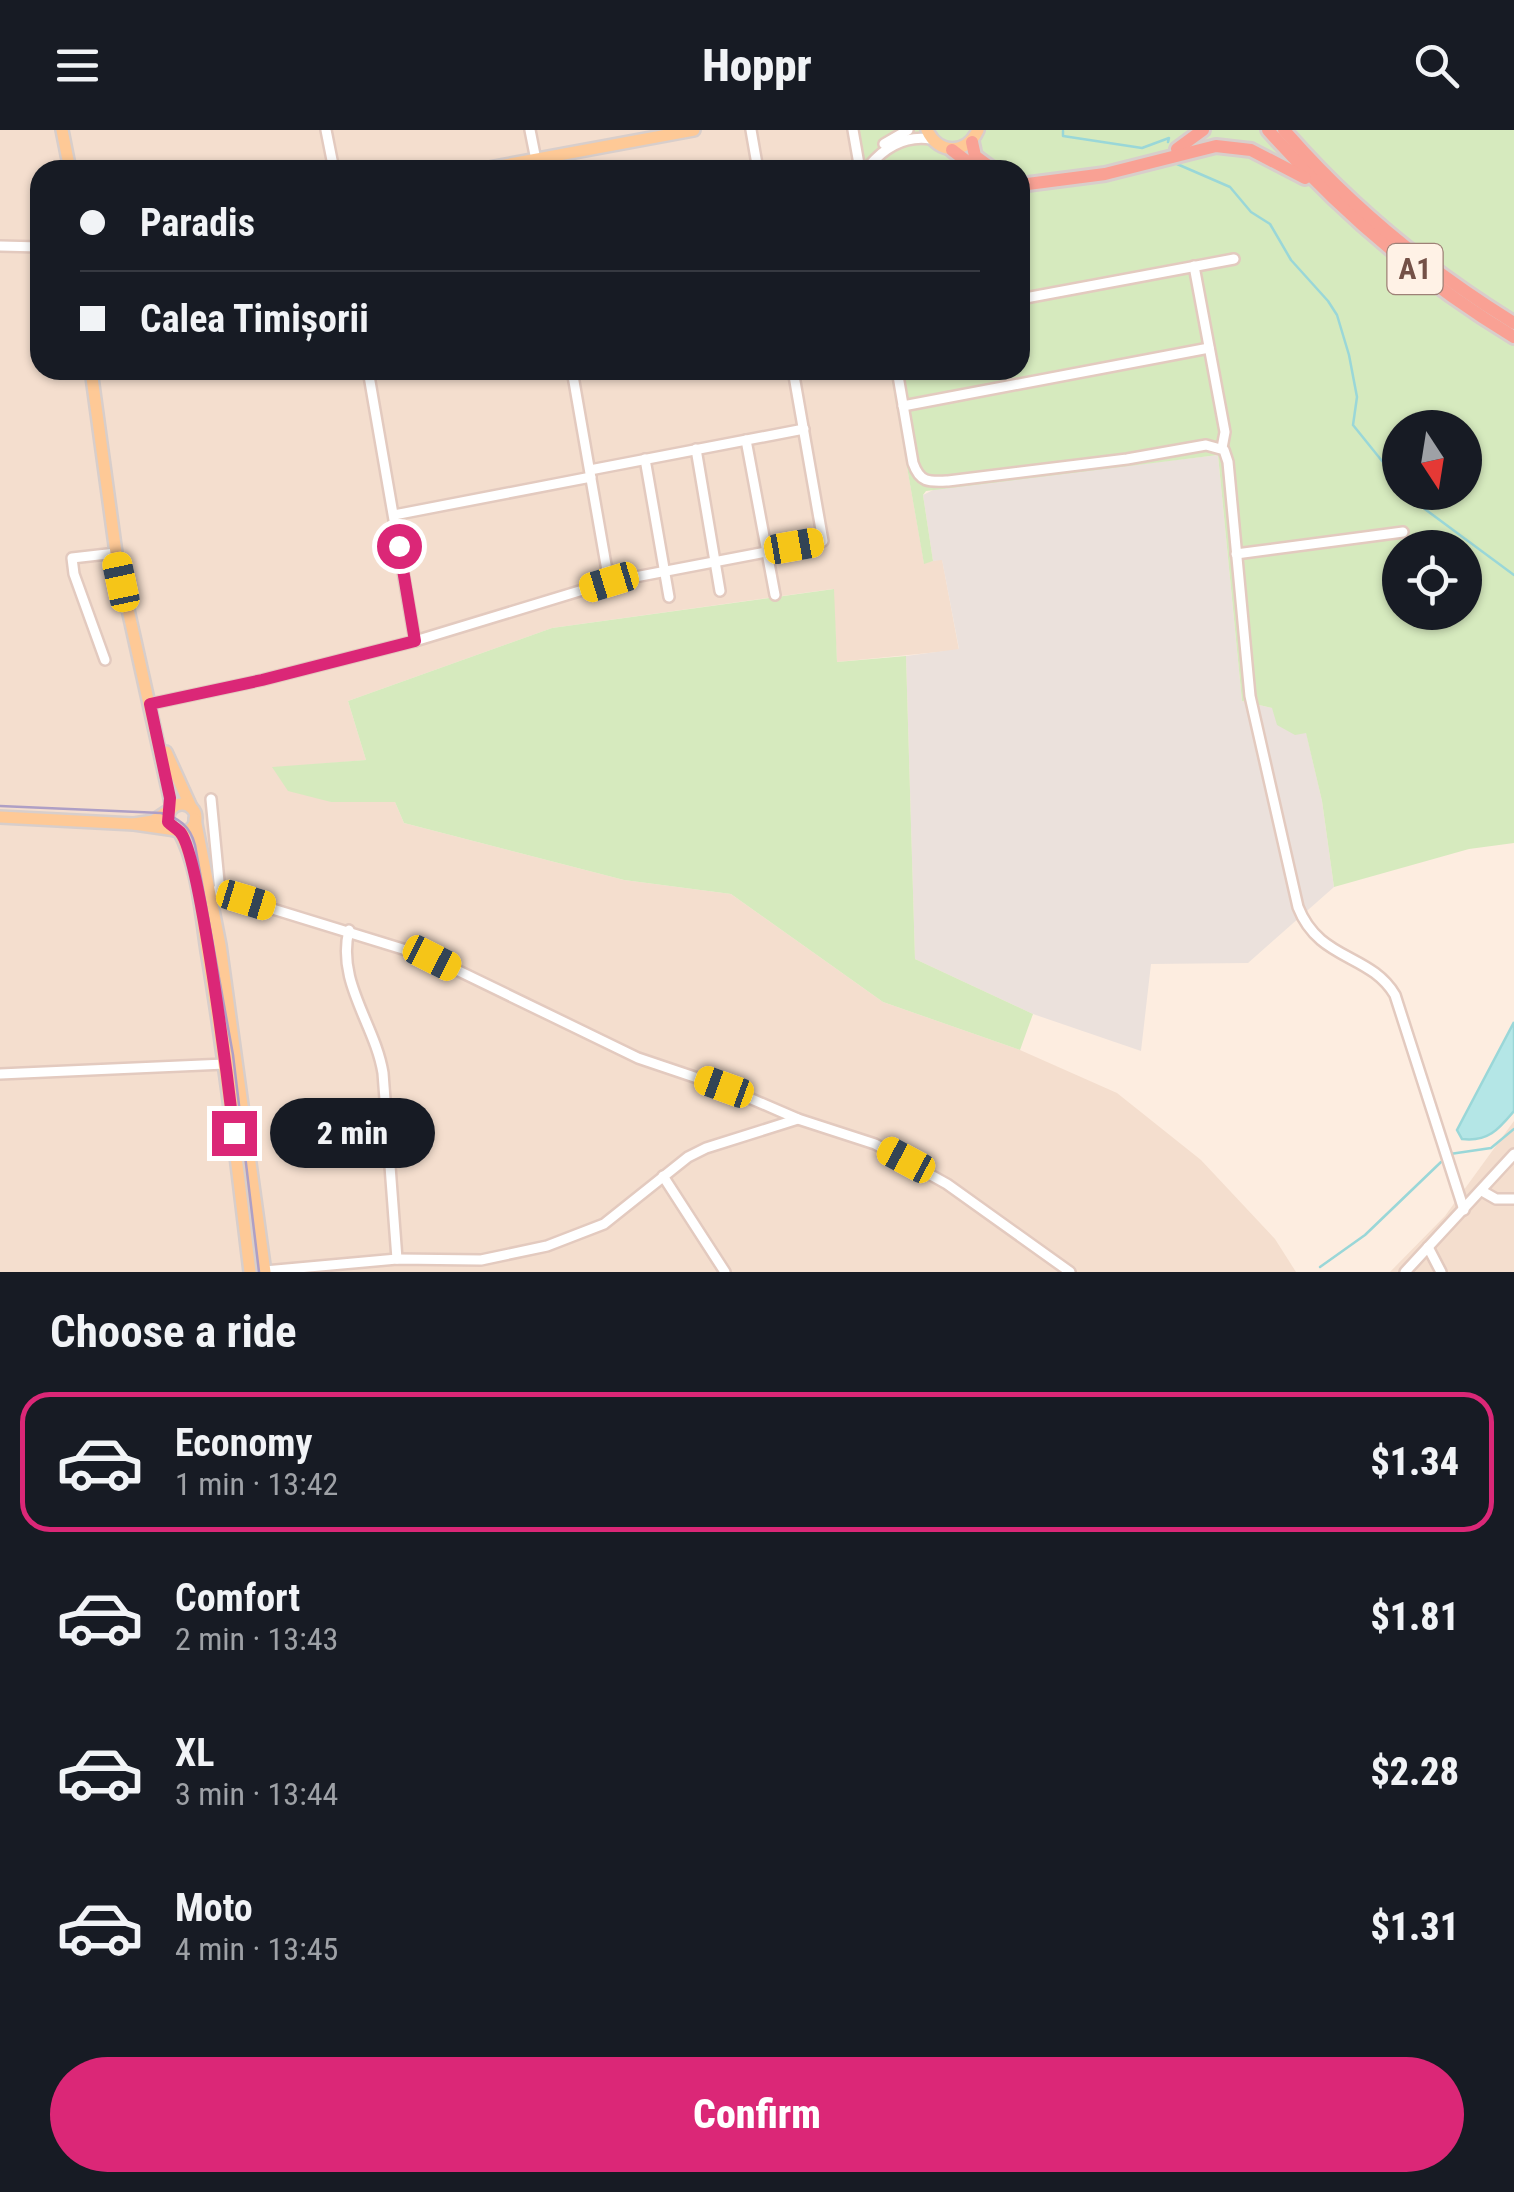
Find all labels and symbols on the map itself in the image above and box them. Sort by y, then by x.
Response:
road number: A1 [1388,244,1442,294]
north arrow [1382,410,1482,510]
route start [377,524,422,569]
car [762,526,826,566]
car [100,550,142,614]
car [576,559,642,605]
car [213,877,279,923]
car [398,931,466,985]
car [691,1063,757,1111]
callout: 2 min [269,1098,434,1168]
route end [212,1111,257,1156]
car [872,1133,940,1187]

